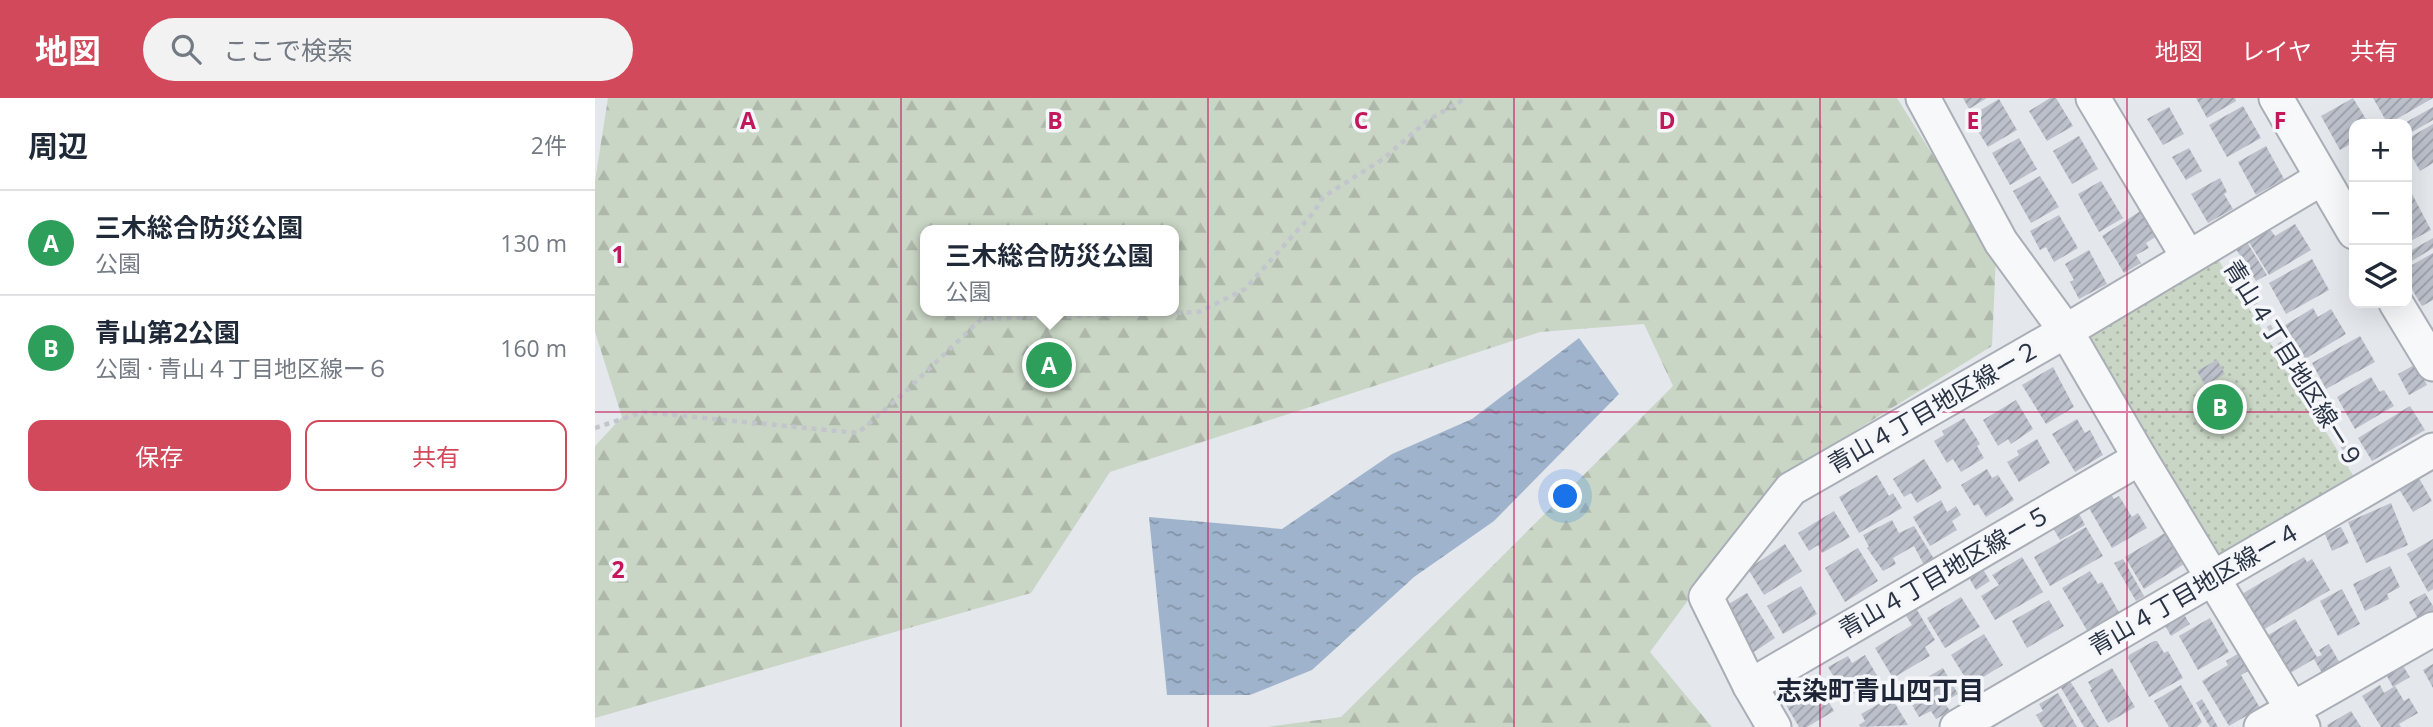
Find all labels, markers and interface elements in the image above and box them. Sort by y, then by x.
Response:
search box [143,18,633,81]
text: 地図 [35,28,101,73]
icon: search [167,30,205,68]
text: ここで検索 [223,32,353,68]
text: 地図 [2155,34,2203,67]
text: レイヤ [2241,34,2312,67]
text: 共有 [2350,34,2398,67]
text: A [740,104,756,136]
text: B [1047,104,1063,136]
text: C [1354,104,1368,136]
text: D [1658,104,1676,136]
text: E [1967,104,1979,136]
text: F [2274,104,2286,136]
map controls [2349,119,2412,308]
button: + [2349,119,2412,182]
text: 周辺 [28,125,88,166]
text: 2件 [531,129,567,161]
button: − [2349,182,2412,245]
text: 三木総合防災公園 [95,209,303,245]
popup [920,225,1179,316]
text: A [43,227,59,259]
text: 130 m [500,227,567,259]
text: 三木総合防災公園 [945,237,1154,273]
text: 1 [611,238,625,270]
button: layers [2349,245,2412,308]
text: 公園 [95,247,141,279]
street label: 青山４丁目地区線ー９ [2217,253,2372,474]
text: 公園 [945,275,991,307]
text: 青山第2公園 [95,314,240,350]
street label: 青山４丁目地区線ー２ [1821,331,2045,480]
text: B [43,332,59,364]
text: 160 m [500,332,567,364]
pin: A [1026,339,1072,391]
text: 公園 · 青山４丁目地区線ー６ [95,352,389,384]
pin: B [2197,381,2243,433]
button: 保存 [28,420,291,491]
button: 共有 [305,420,567,491]
your location [1548,479,1582,513]
street label: 青山４丁目地区線ー５ [1832,496,2056,645]
street label: 青山４丁目地区線ー４ [2082,513,2306,662]
text: 2 [611,553,625,585]
district label: 志染町青山四丁目 [1776,672,1984,708]

